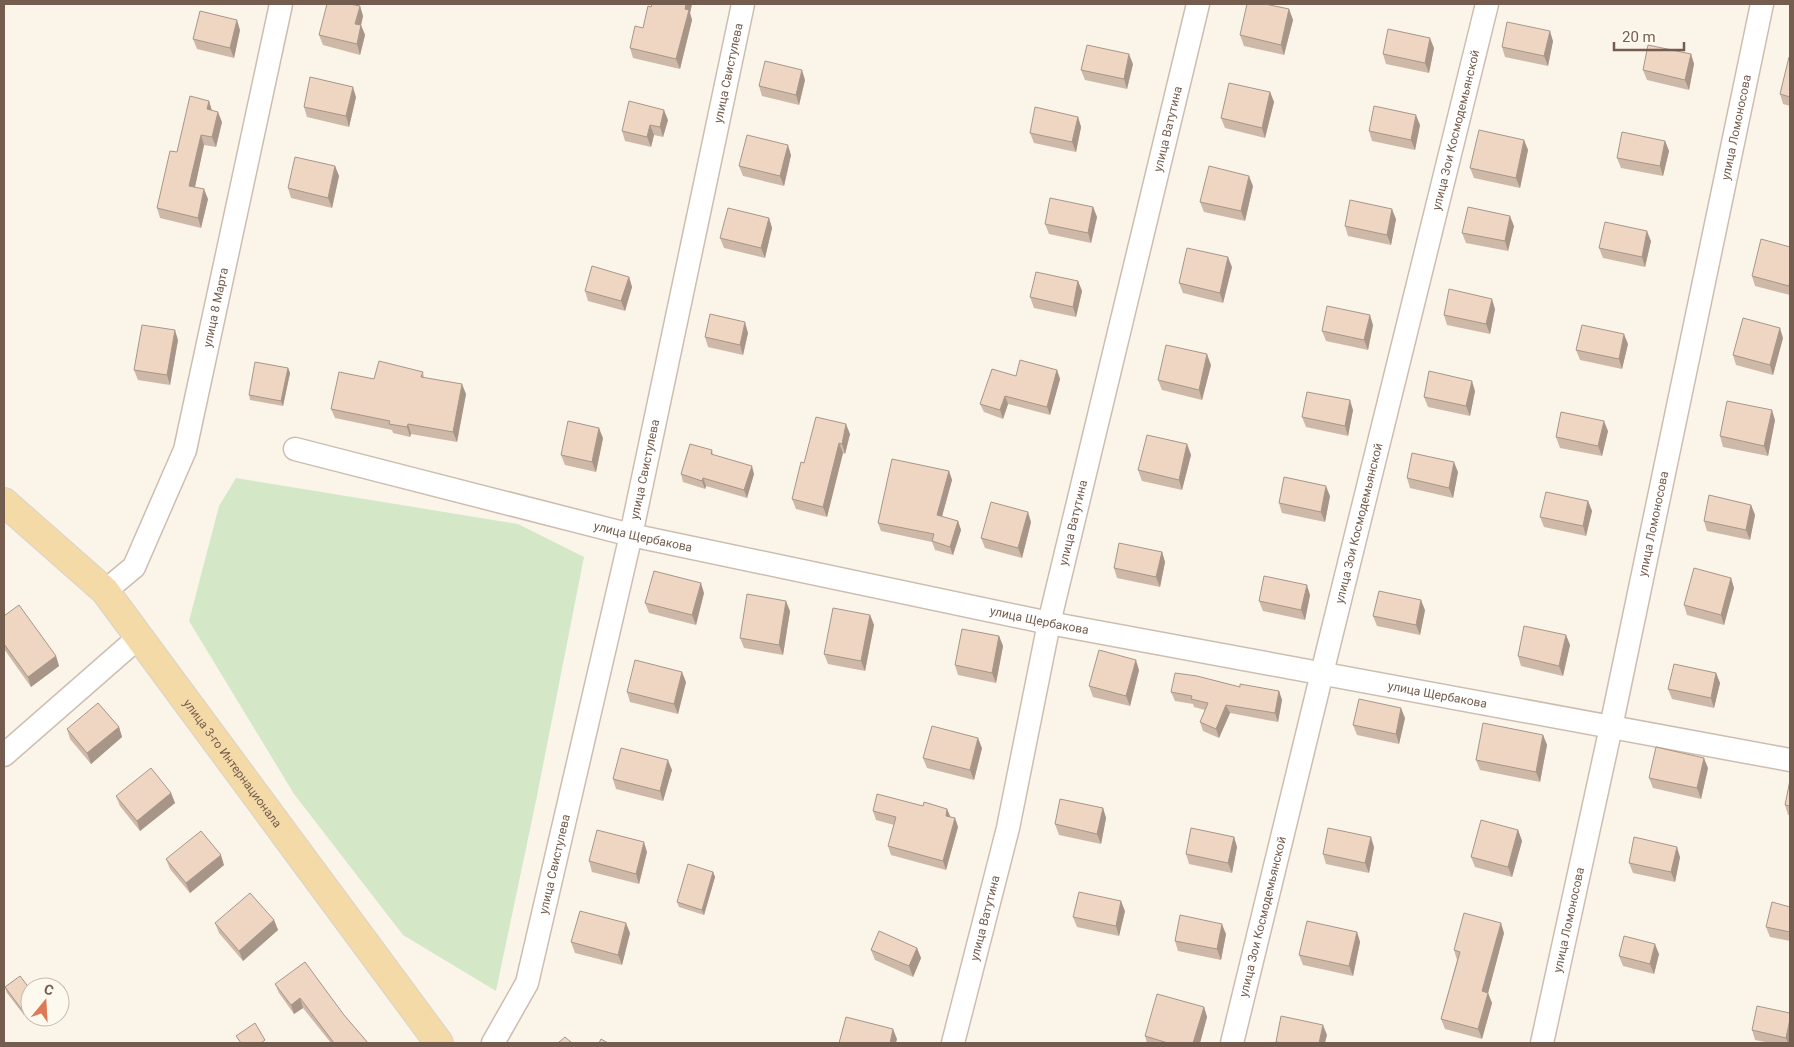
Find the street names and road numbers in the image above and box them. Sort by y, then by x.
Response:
street label: улица Свистулева [711,22,746,124]
street label: улица Зои Космодемьянской [1429,48,1482,212]
street label: улица Ломоносова [1718,73,1754,181]
street label: улица Ватутина [1151,85,1185,173]
street label: улица 8 Марта [200,266,231,349]
street label: улица Свистулева [627,418,662,521]
street label: улица Зои Космодемьянской [1332,442,1385,605]
street label: улица Ломоносова [1636,470,1671,578]
street label: улица Ватутина [1056,479,1090,567]
street label: улица Щербакова [592,519,694,555]
street label: улица Щербакова [989,604,1090,637]
street label: улица Щербакова [1387,679,1488,711]
street label: улица 3-го Интернационала [180,697,284,830]
street label: улица Свистулева [536,813,573,915]
street label: улица Зои Космодемьянской [1236,835,1289,998]
street label: улица Ломоносова [1551,866,1587,974]
street label: улица Ватутина [967,874,1003,962]

